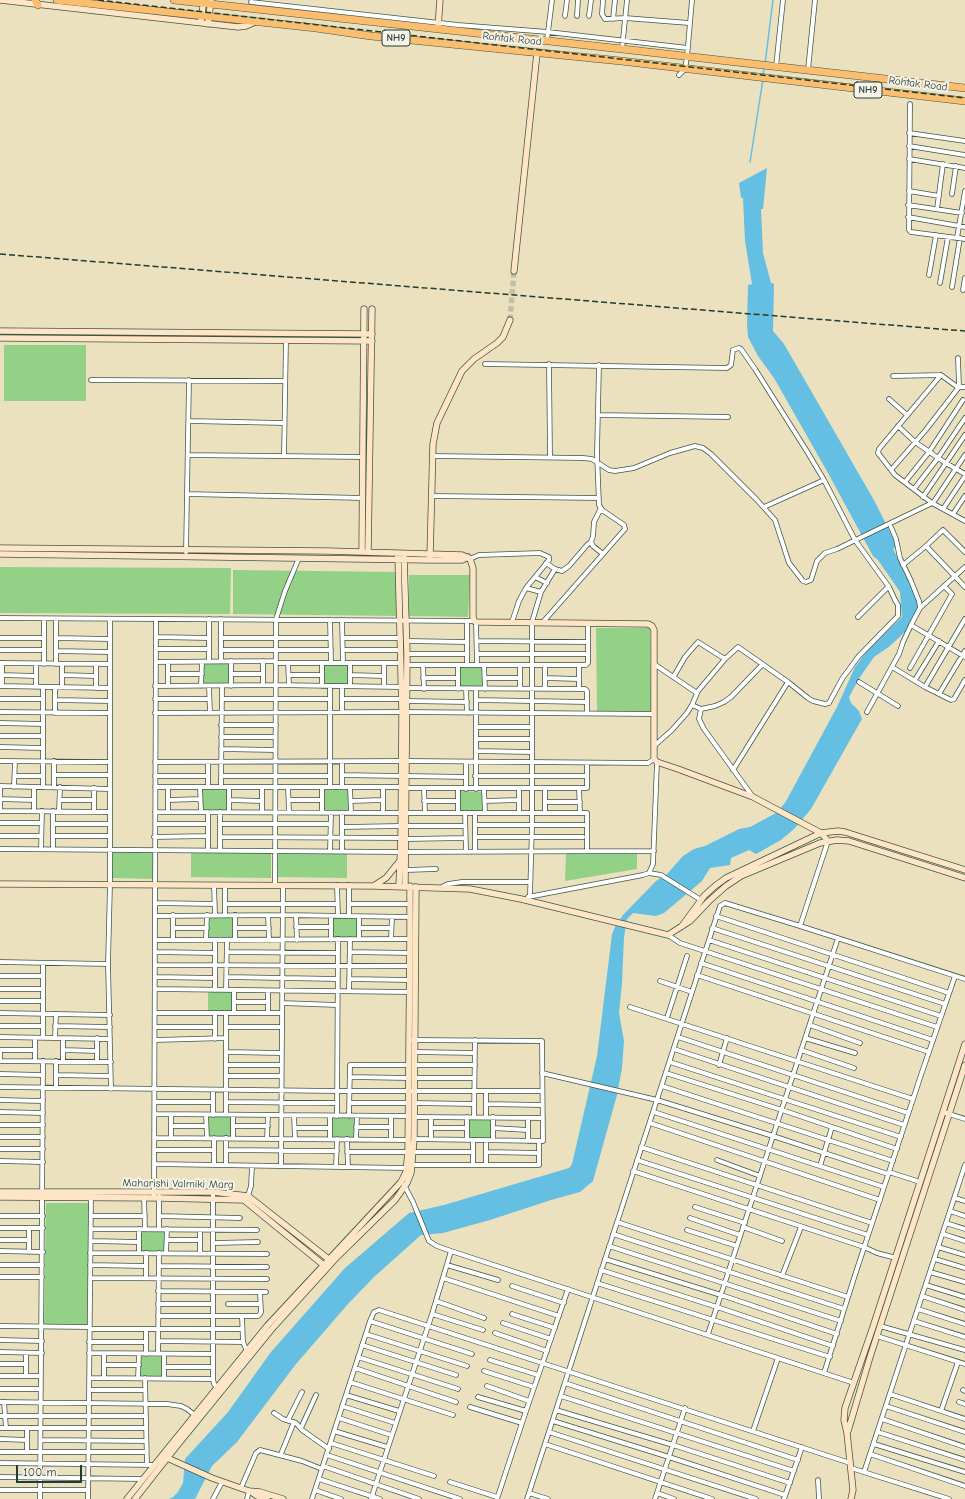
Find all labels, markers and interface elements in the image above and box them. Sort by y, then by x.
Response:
street label: Rohtak Road [482,29,542,49]
road number: NH9 [382,30,410,46]
street label: Rohtak Road [888,74,948,94]
road number: NH9 [854,82,882,98]
street label: Maharishi Valmiki Marg [122,1176,234,1192]
scale bar [18,1457,84,1483]
text: 100 m [23,1465,56,1479]

